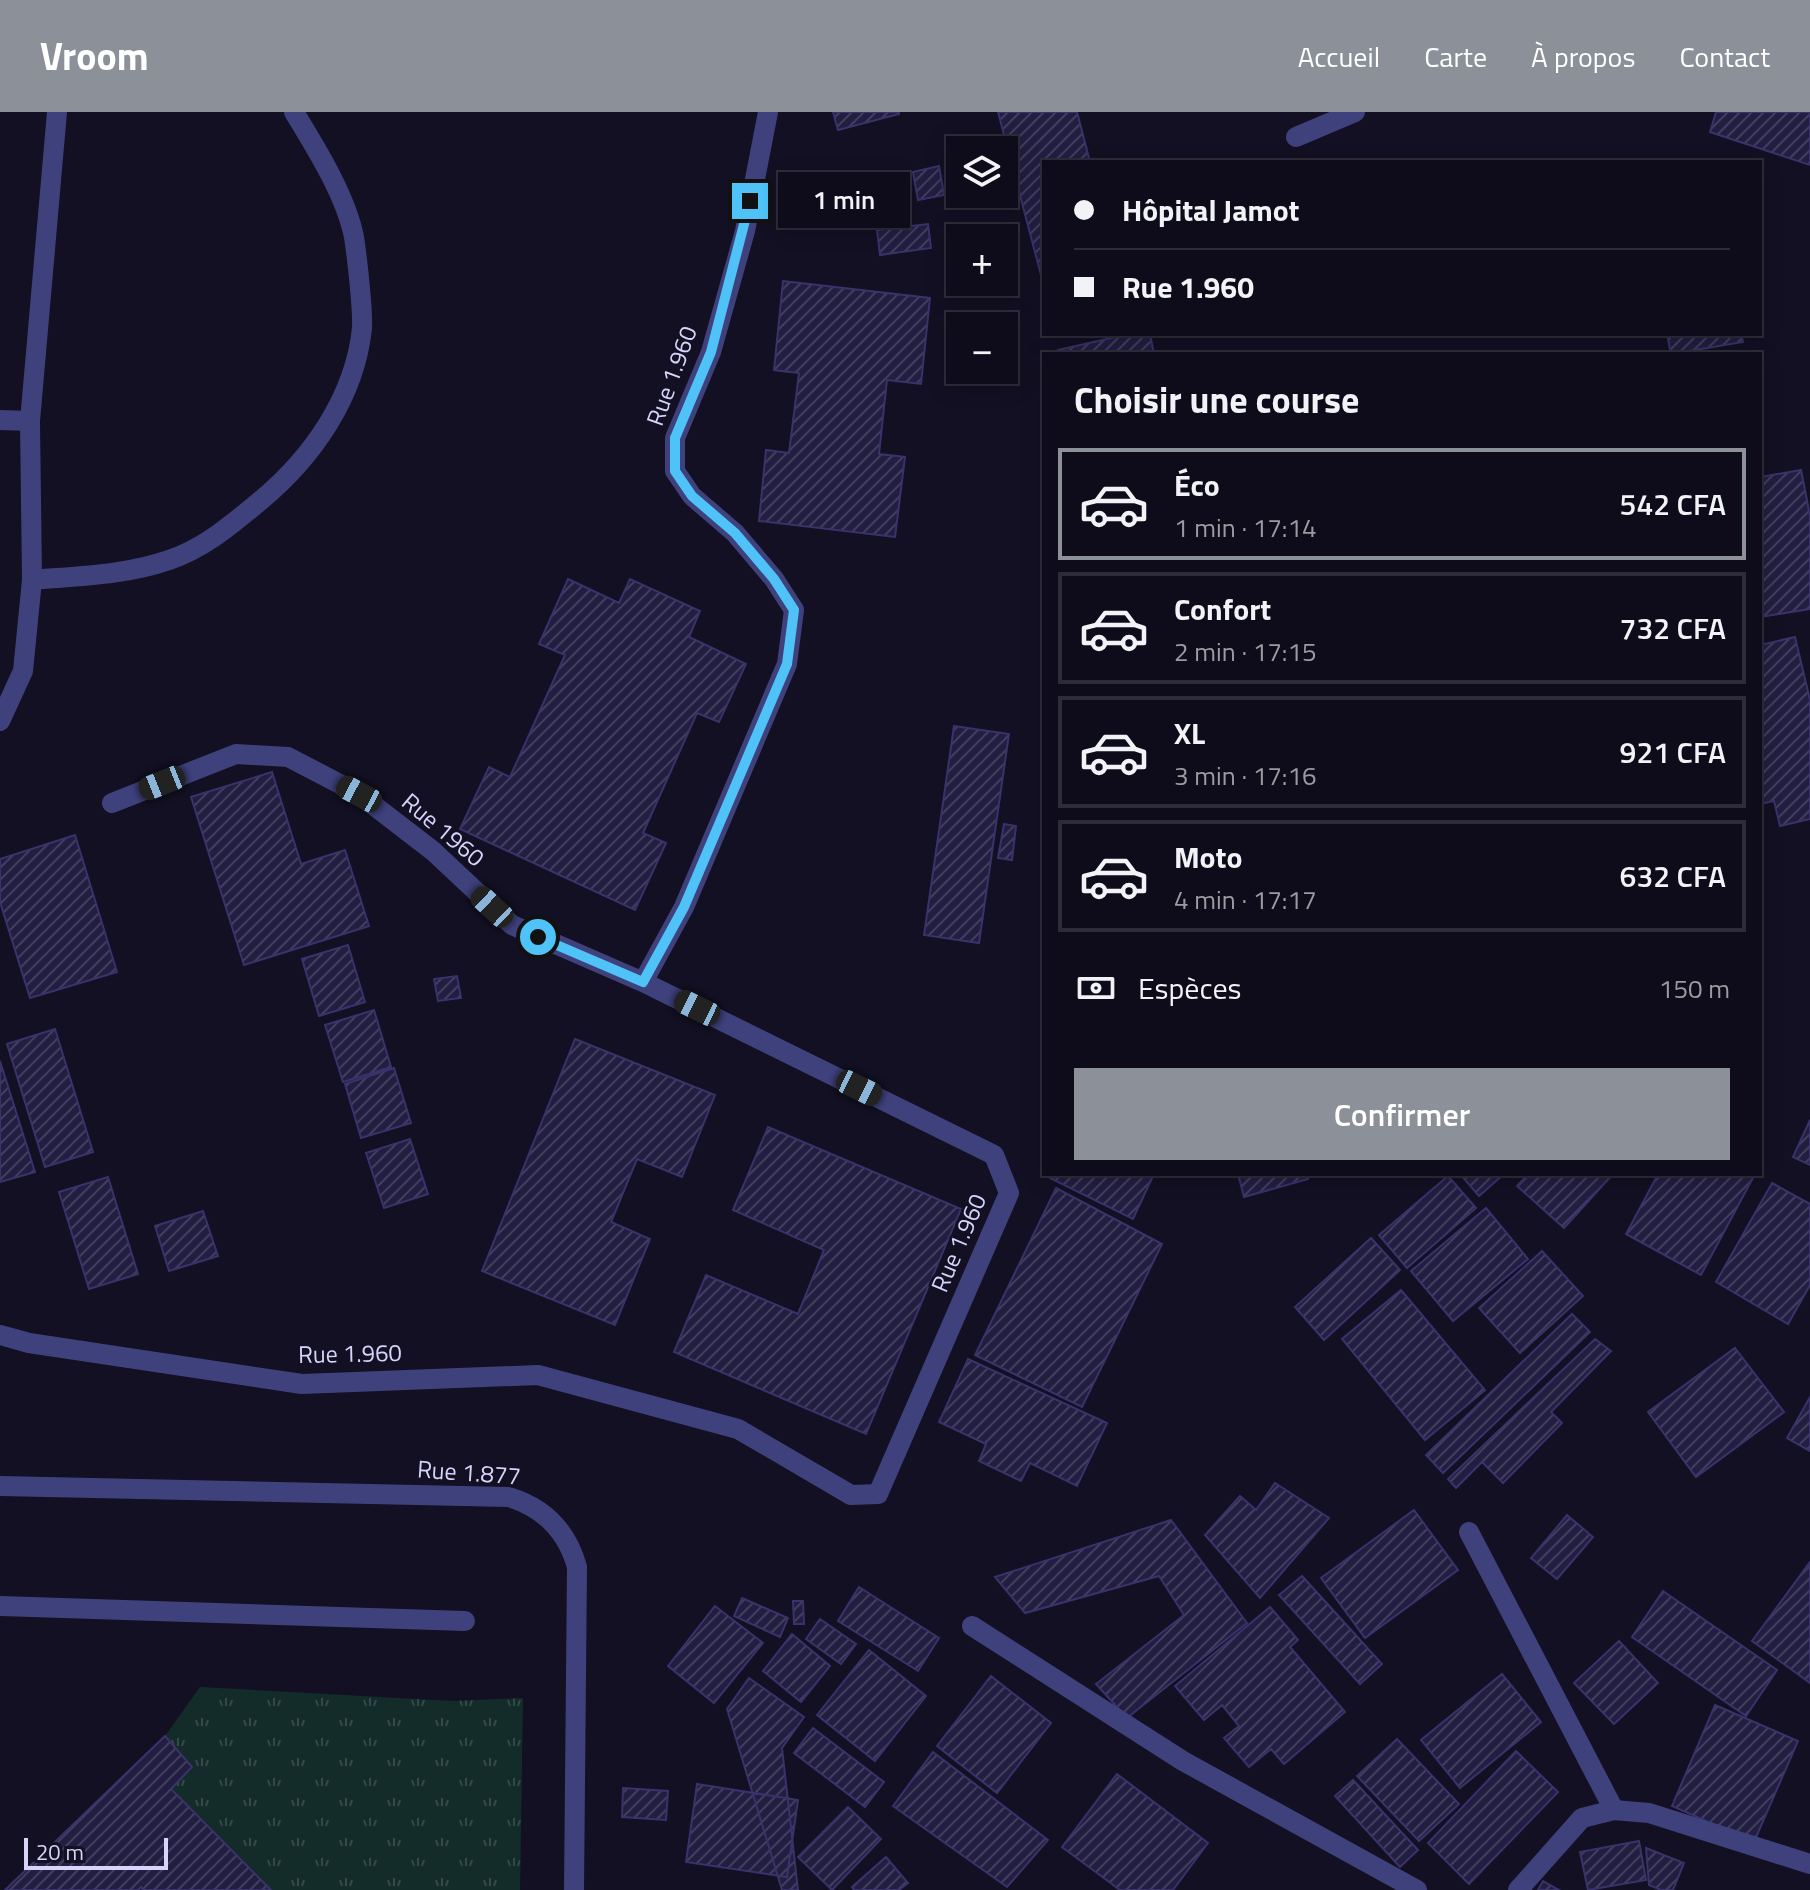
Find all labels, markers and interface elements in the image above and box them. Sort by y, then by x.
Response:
text: Vroom [40,27,149,85]
text: Accueil [1298,35,1380,78]
text: Carte [1424,35,1487,78]
text: À propos [1531,35,1635,78]
text: Contact [1679,35,1770,78]
map controls [946,136,1018,384]
button: layers [946,136,1018,208]
callout: 1 min [778,173,910,229]
text: 1 min [813,180,875,219]
route end [732,183,768,219]
text: Hôpital Jamot [1122,187,1300,233]
button: + [946,224,1018,296]
text: Rue 1.960 [1122,264,1254,310]
button: − [946,312,1018,384]
street label: Rue 1.960 [636,321,706,431]
text: Choisir une course [1074,372,1359,427]
text: Éco [1174,462,1220,508]
icon: car [1078,468,1150,540]
text: 542 CFA [1620,481,1726,527]
text: 1 min · 17:14 [1174,508,1317,547]
text: Confort [1174,586,1271,632]
icon: car [1078,592,1150,664]
text: 732 CFA [1620,605,1726,651]
text: 2 min · 17:15 [1174,632,1317,671]
text: XL [1174,710,1205,756]
icon: car [1078,716,1150,788]
text: 921 CFA [1620,729,1726,775]
text: 3 min · 17:16 [1174,756,1317,795]
car [135,763,189,803]
car [332,772,386,816]
street label: Rue 1960 [394,784,493,875]
text: Moto [1174,834,1242,880]
icon: car [1078,840,1150,912]
text: 632 CFA [1620,853,1726,899]
text: 4 min · 17:17 [1174,880,1317,919]
car [466,882,518,932]
route start [520,919,556,955]
text: Espèces [1138,965,1242,1011]
icon: cash [1074,966,1118,1010]
text: 150 m [1659,969,1730,1008]
car [670,987,724,1029]
car [832,1067,886,1109]
button: Confirmer [1074,1068,1730,1160]
street label: Rue 1.960 [921,1188,995,1297]
street label: Rue 1.960 [298,1334,402,1372]
street label: Rue 1.877 [416,1450,522,1494]
scale bar [24,1834,168,1870]
text: 20 m [36,1835,84,1869]

